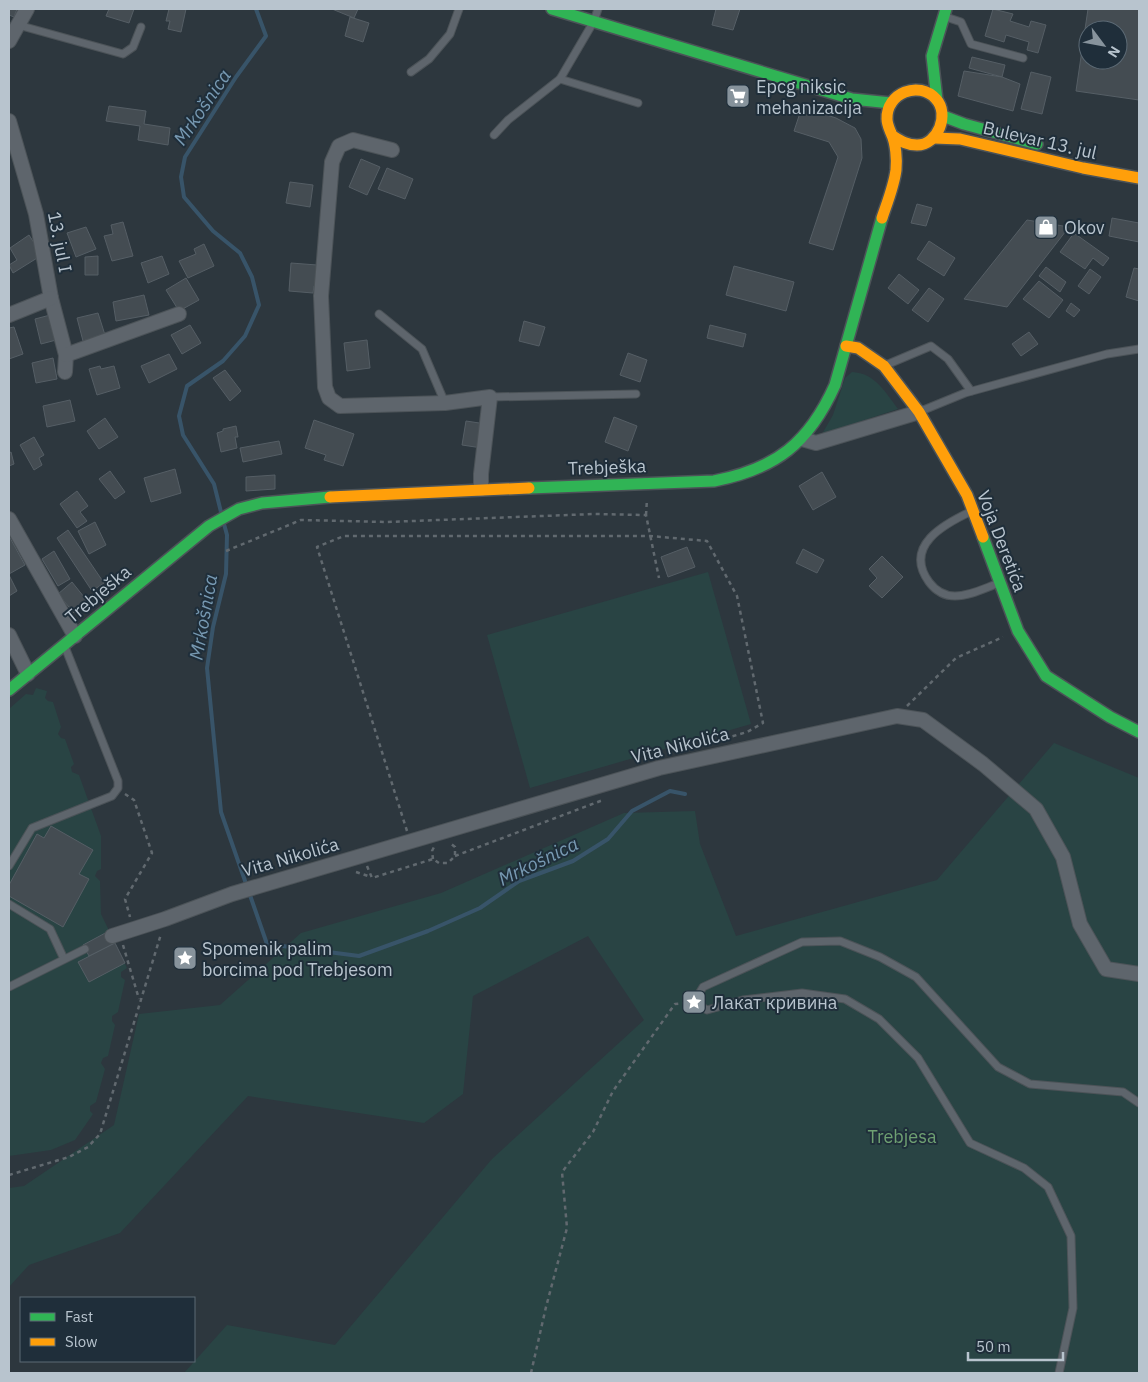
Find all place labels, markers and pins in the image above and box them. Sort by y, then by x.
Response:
place label: Epcg niksic mehanizacija [756,75,862,119]
supermarket icon: Epcg niksic mehanizacija [725,83,751,109]
shop icon: Okov [1033,214,1059,240]
place label: Okov [1064,216,1105,239]
place label: Spomenik palim borcima pod Trebjesom [202,937,393,981]
place icon: Spomenik palim borcima pod Trebjesom [172,945,198,971]
place icon: Лакат кривина [681,989,707,1015]
place label: Лакат кривина [712,991,838,1014]

